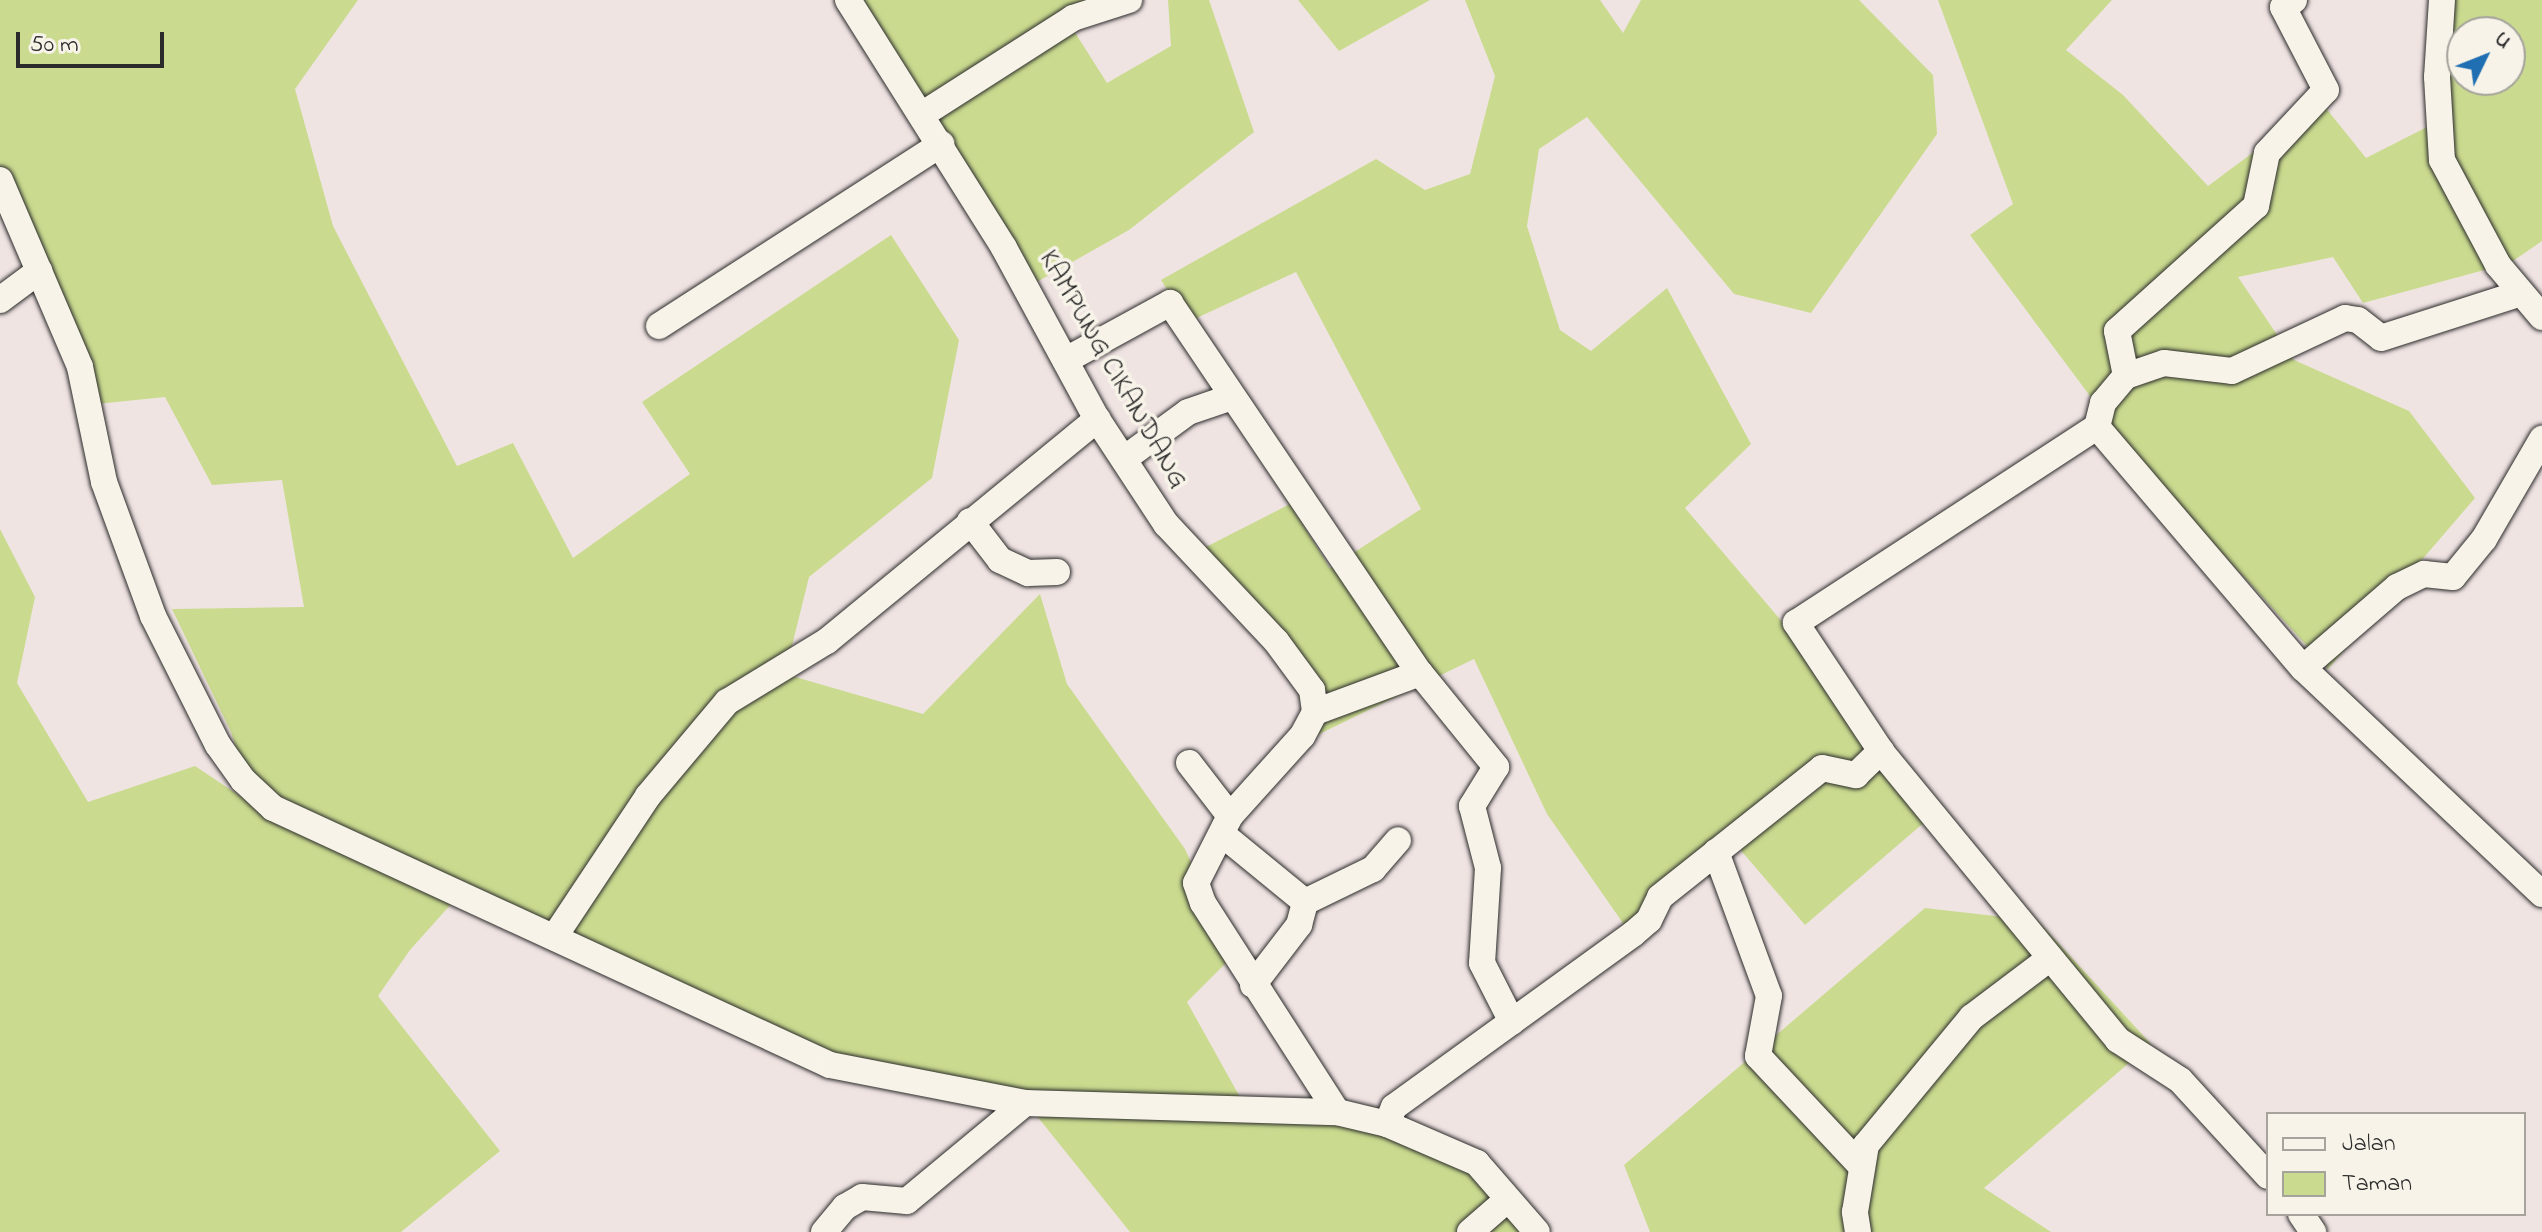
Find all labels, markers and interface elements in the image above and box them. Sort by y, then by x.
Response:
scale bar [20,16,168,66]
north arrow [2446,16,2526,96]
text: U [2486,25,2519,57]
text: 50 m [30,28,79,63]
street label: KAMPUNG CIKANDANG [1030,245,1194,495]
legend [2266,1112,2526,1216]
text: Jalan [2342,1127,2396,1162]
text: Taman [2342,1167,2412,1202]

